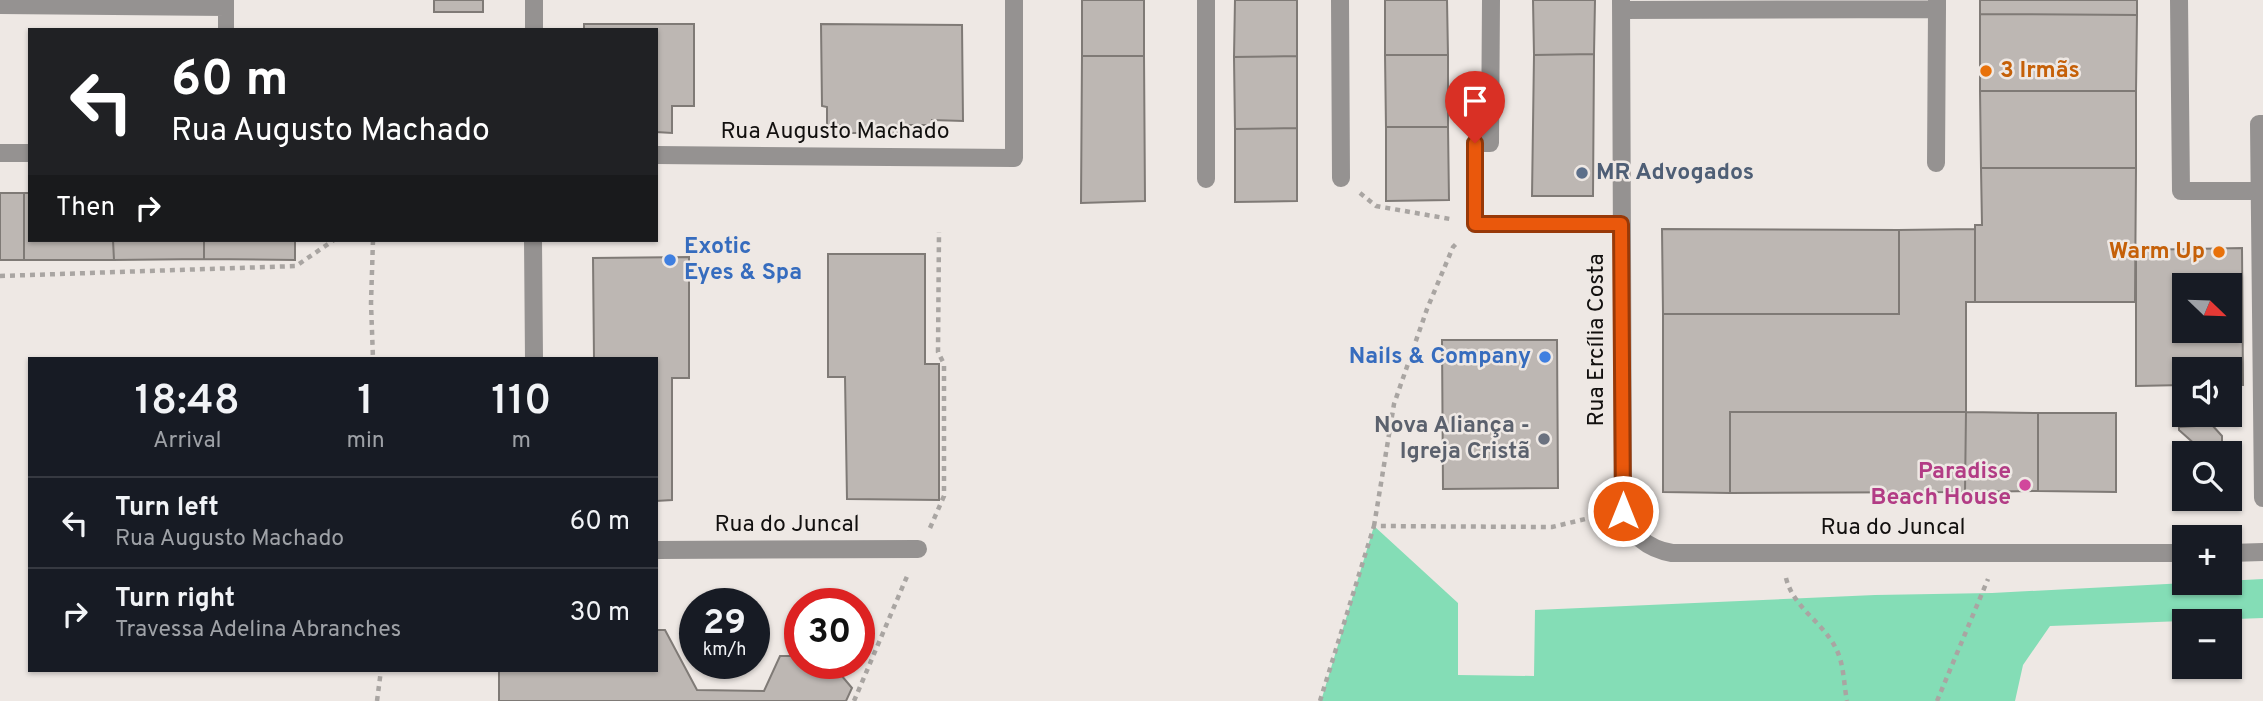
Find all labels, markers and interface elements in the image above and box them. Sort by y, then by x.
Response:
text: 60 m [171,51,289,113]
icon: left [56,56,147,147]
place label: 3 Irmãs [2000,57,2080,86]
marker: 3 Irmãs [1978,63,1994,79]
pin [1445,71,1505,143]
icon: arrive [1456,82,1494,120]
text: Rua Augusto Machado [171,112,490,152]
street label: Rua Augusto Machado [720,118,950,147]
place label: MR Advogados [1596,159,1754,188]
marker: MR Advogados [1574,165,1590,181]
icon: right [129,189,167,227]
text: Then [56,192,115,225]
place label: Exotic Eyes & Spa [684,233,802,288]
place label: Warm Up [2109,238,2205,267]
marker: Warm Up [2211,244,2227,260]
marker: Exotic Eyes & Spa [662,252,678,268]
street label: Rua Ercília Costa [1583,253,1612,427]
north arrow [2172,273,2242,343]
map controls [2172,273,2242,679]
place label: Nails & Company [1349,343,1531,372]
marker: Nails & Company [1537,349,1553,365]
button: sound [2172,357,2242,427]
text: 18:48 [135,376,240,429]
text: 1 [357,376,374,429]
text: 110 [491,376,551,429]
place label: Nova Aliança - Igreja Cristã [1374,412,1530,467]
text: Arrival [153,427,222,456]
text: min [346,427,385,456]
text: m [512,427,531,456]
marker: Nova Aliança - Igreja Cristã [1536,431,1552,447]
button: search [2172,441,2242,511]
place label: Paradise Beach House [1870,458,2011,513]
position arrow [1586,474,1660,548]
marker: Paradise Beach House [2017,477,2033,493]
text: Turn left [115,492,219,525]
icon: left [56,504,94,542]
text: 60 m [570,506,630,539]
street label: Rua do Juncal [714,511,860,540]
street label: Rua do Juncal [1820,514,1966,543]
text: Rua Augusto Machado [115,525,344,554]
button: + [2172,525,2242,595]
text: Turn right [115,583,235,616]
speed limit sign: 30 [784,588,875,679]
icon: right [56,595,94,633]
text: 30 m [570,597,630,630]
text: 29 [703,602,746,646]
button: − [2172,609,2242,679]
text: Travessa Adelina Abranches [115,616,401,645]
text: km/h [703,639,746,662]

